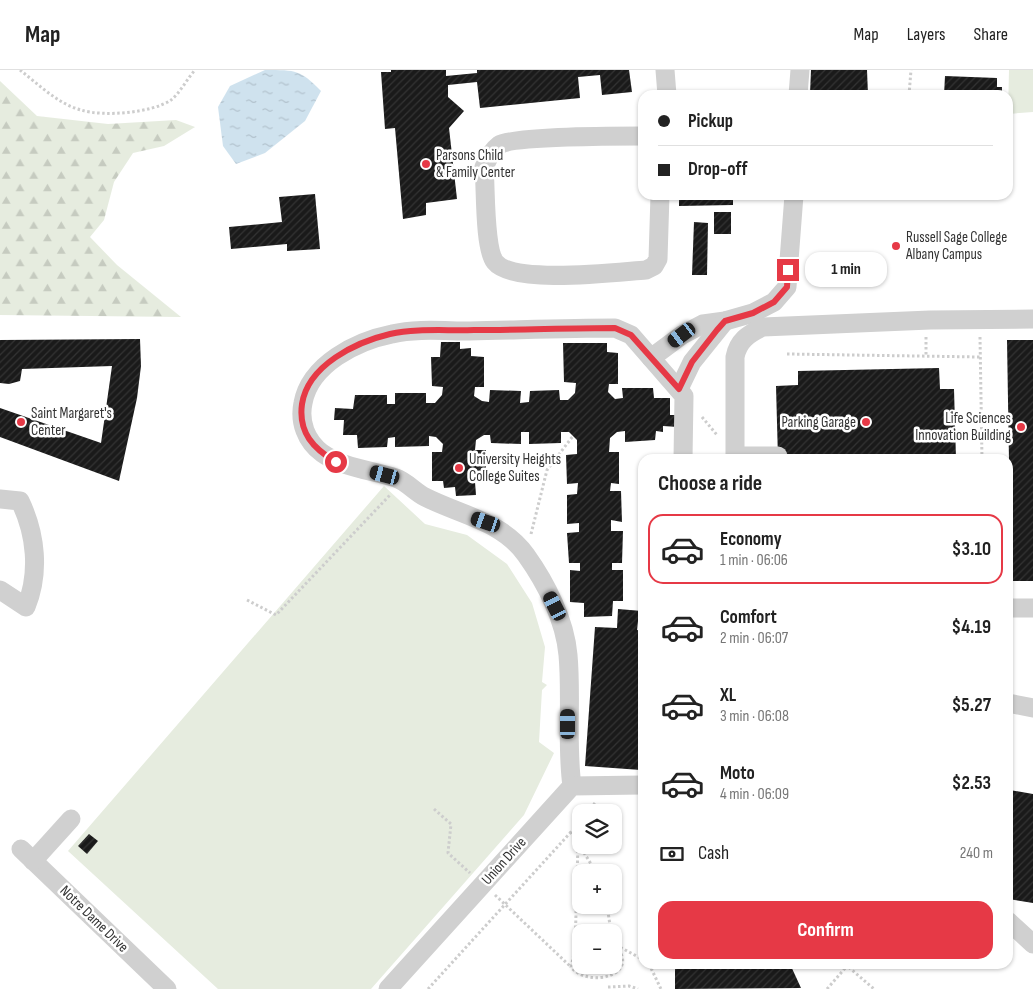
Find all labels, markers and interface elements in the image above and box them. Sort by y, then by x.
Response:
text: Map [25,20,60,49]
text: Map [854,24,879,45]
text: Layers [907,24,946,45]
text: Share [974,24,1008,45]
text: Pickup [688,110,733,133]
place label: Parsons Child & Family Center [436,146,516,182]
marker: Parsons Child & Family Center [420,158,432,170]
text: Drop-off [688,158,748,181]
place label: Russell Sage College Albany Campus [905,228,1007,264]
marker: Russell Sage College Albany Campus [890,240,902,252]
callout: 1 min [806,252,888,288]
route end [777,259,799,281]
text: 1 min [831,260,861,279]
car [665,320,698,350]
place label: Saint Margaret's Center [31,404,112,440]
place label: Life Sciences Innovation Building [915,409,1011,445]
place label: Parking Garage [781,413,856,432]
marker: Saint Margaret's Center [15,416,27,428]
marker: Parking Garage [860,416,872,428]
marker: Life Sciences Innovation Building [1015,421,1027,433]
place label: University Heights College Suites [469,450,561,486]
route start [325,451,347,473]
marker: University Heights College Suites [453,462,465,474]
car [368,464,401,486]
text: Choose a ride [658,470,762,497]
car [469,510,502,534]
icon: car [660,527,705,572]
text: Economy [720,528,782,551]
text: $3.10 [952,538,991,561]
text: 1 min · 06:06 [720,551,788,570]
car [541,589,568,623]
icon: car [660,605,705,650]
text: Comfort [720,606,777,629]
text: $4.19 [952,616,991,639]
text: 2 min · 06:07 [720,629,788,648]
icon: car [660,683,705,728]
text: XL [720,684,736,707]
text: $5.27 [952,694,991,717]
text: 3 min · 06:08 [720,707,789,726]
car [560,709,575,739]
icon: car [660,761,705,806]
text: Moto [720,762,755,785]
text: $2.53 [952,772,991,795]
text: 4 min · 06:09 [720,785,789,804]
map controls [572,804,622,974]
button: layers [572,804,622,854]
street label: Union Drive [478,833,530,889]
icon: cash [658,840,686,868]
text: Cash [698,842,729,865]
text: 240 m [960,844,993,863]
button: + [572,864,622,914]
street label: Notre Dame Drive [56,882,132,956]
button: Confirm [658,901,993,959]
button: − [572,924,622,974]

